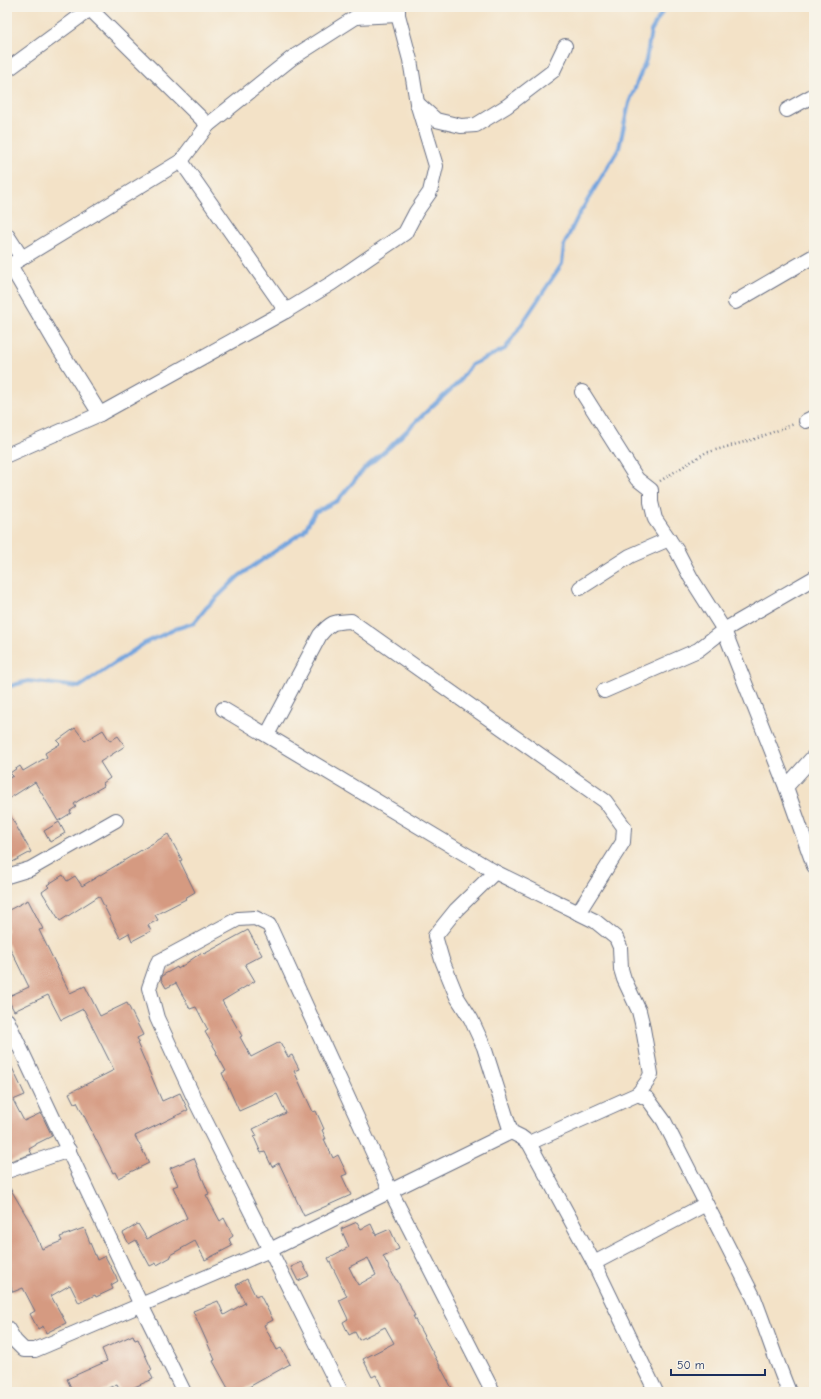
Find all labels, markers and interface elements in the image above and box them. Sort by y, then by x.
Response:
scale bar [671,1351,765,1377]
text: 50 m [677,1358,705,1372]

